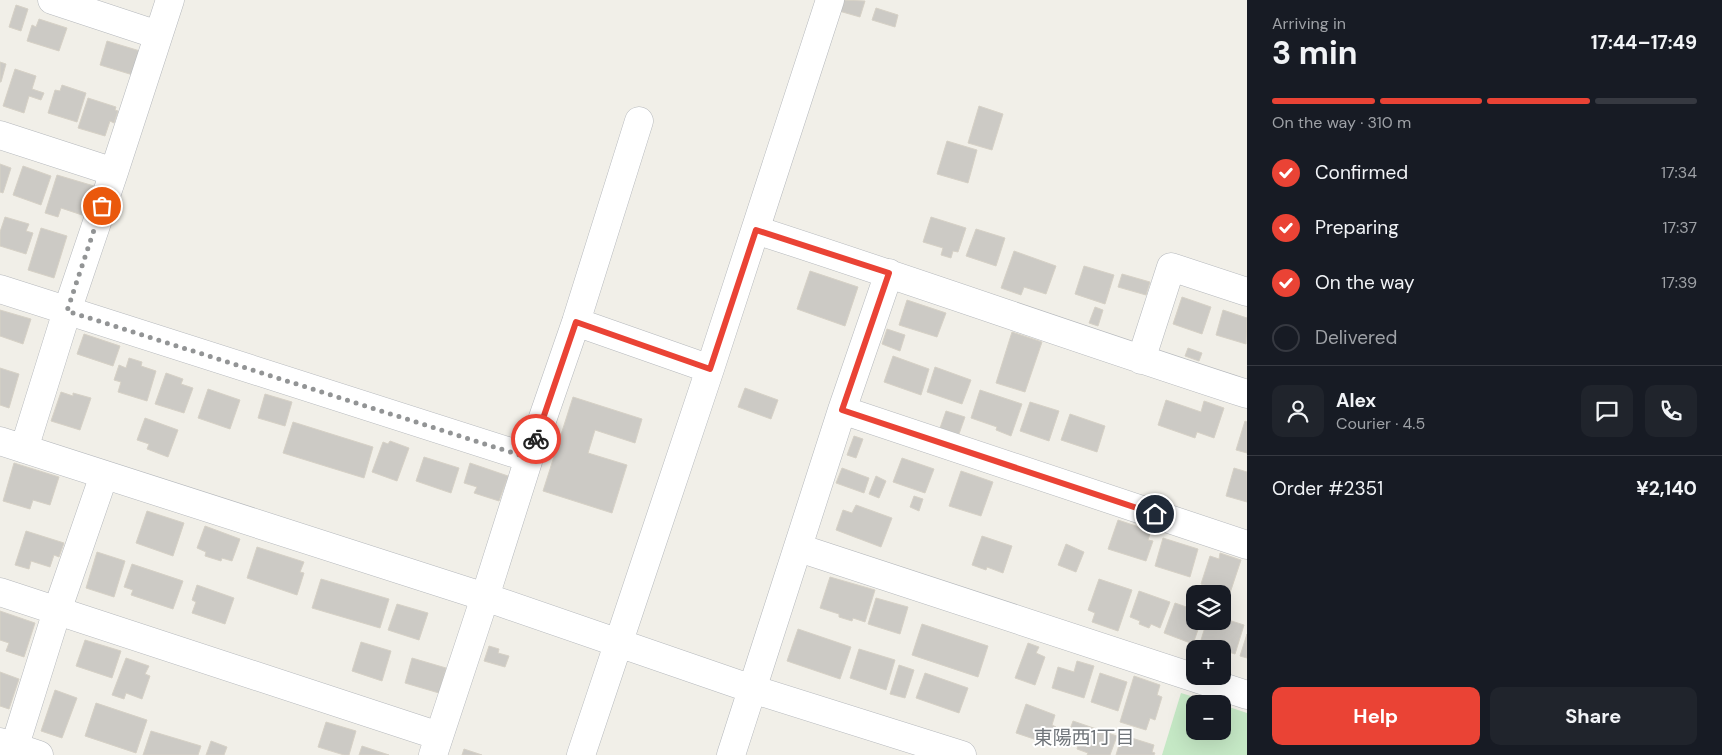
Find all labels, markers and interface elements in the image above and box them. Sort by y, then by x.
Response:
text: Arriving in [1272,13,1346,34]
text: 17:44–17:49 [1591,30,1697,55]
text: 3 min [1272,32,1357,74]
text: On the way · 310 m [1272,112,1411,133]
icon: check [1272,159,1300,187]
text: Confirmed [1315,160,1408,185]
text: 17:34 [1661,162,1697,183]
pin [81,185,123,227]
icon: bag [88,192,116,220]
icon: check [1272,214,1300,242]
text: Preparing [1315,215,1399,240]
text: 17:37 [1663,217,1697,238]
icon: check [1272,269,1300,297]
text: On the way [1315,270,1415,295]
text: 17:39 [1661,272,1697,293]
text: Delivered [1315,325,1397,350]
button: person [1272,385,1324,437]
button: chat [1581,385,1633,437]
button: phone [1645,385,1697,437]
text: Alex [1336,388,1376,413]
text: Courier · 4.5 [1336,413,1425,434]
courier [511,414,561,464]
icon: bike [522,425,550,453]
text: Order #2351 [1272,476,1383,501]
text: ¥2,140 [1636,476,1697,501]
pin [1134,493,1176,535]
icon: home [1141,500,1169,528]
map controls [1186,585,1231,740]
button: layers [1186,585,1231,630]
button: + [1186,640,1231,685]
button: Help [1272,687,1480,745]
button: Share [1490,687,1697,745]
button: − [1186,695,1231,740]
district label: 東陽西1丁目 [1034,725,1134,750]

